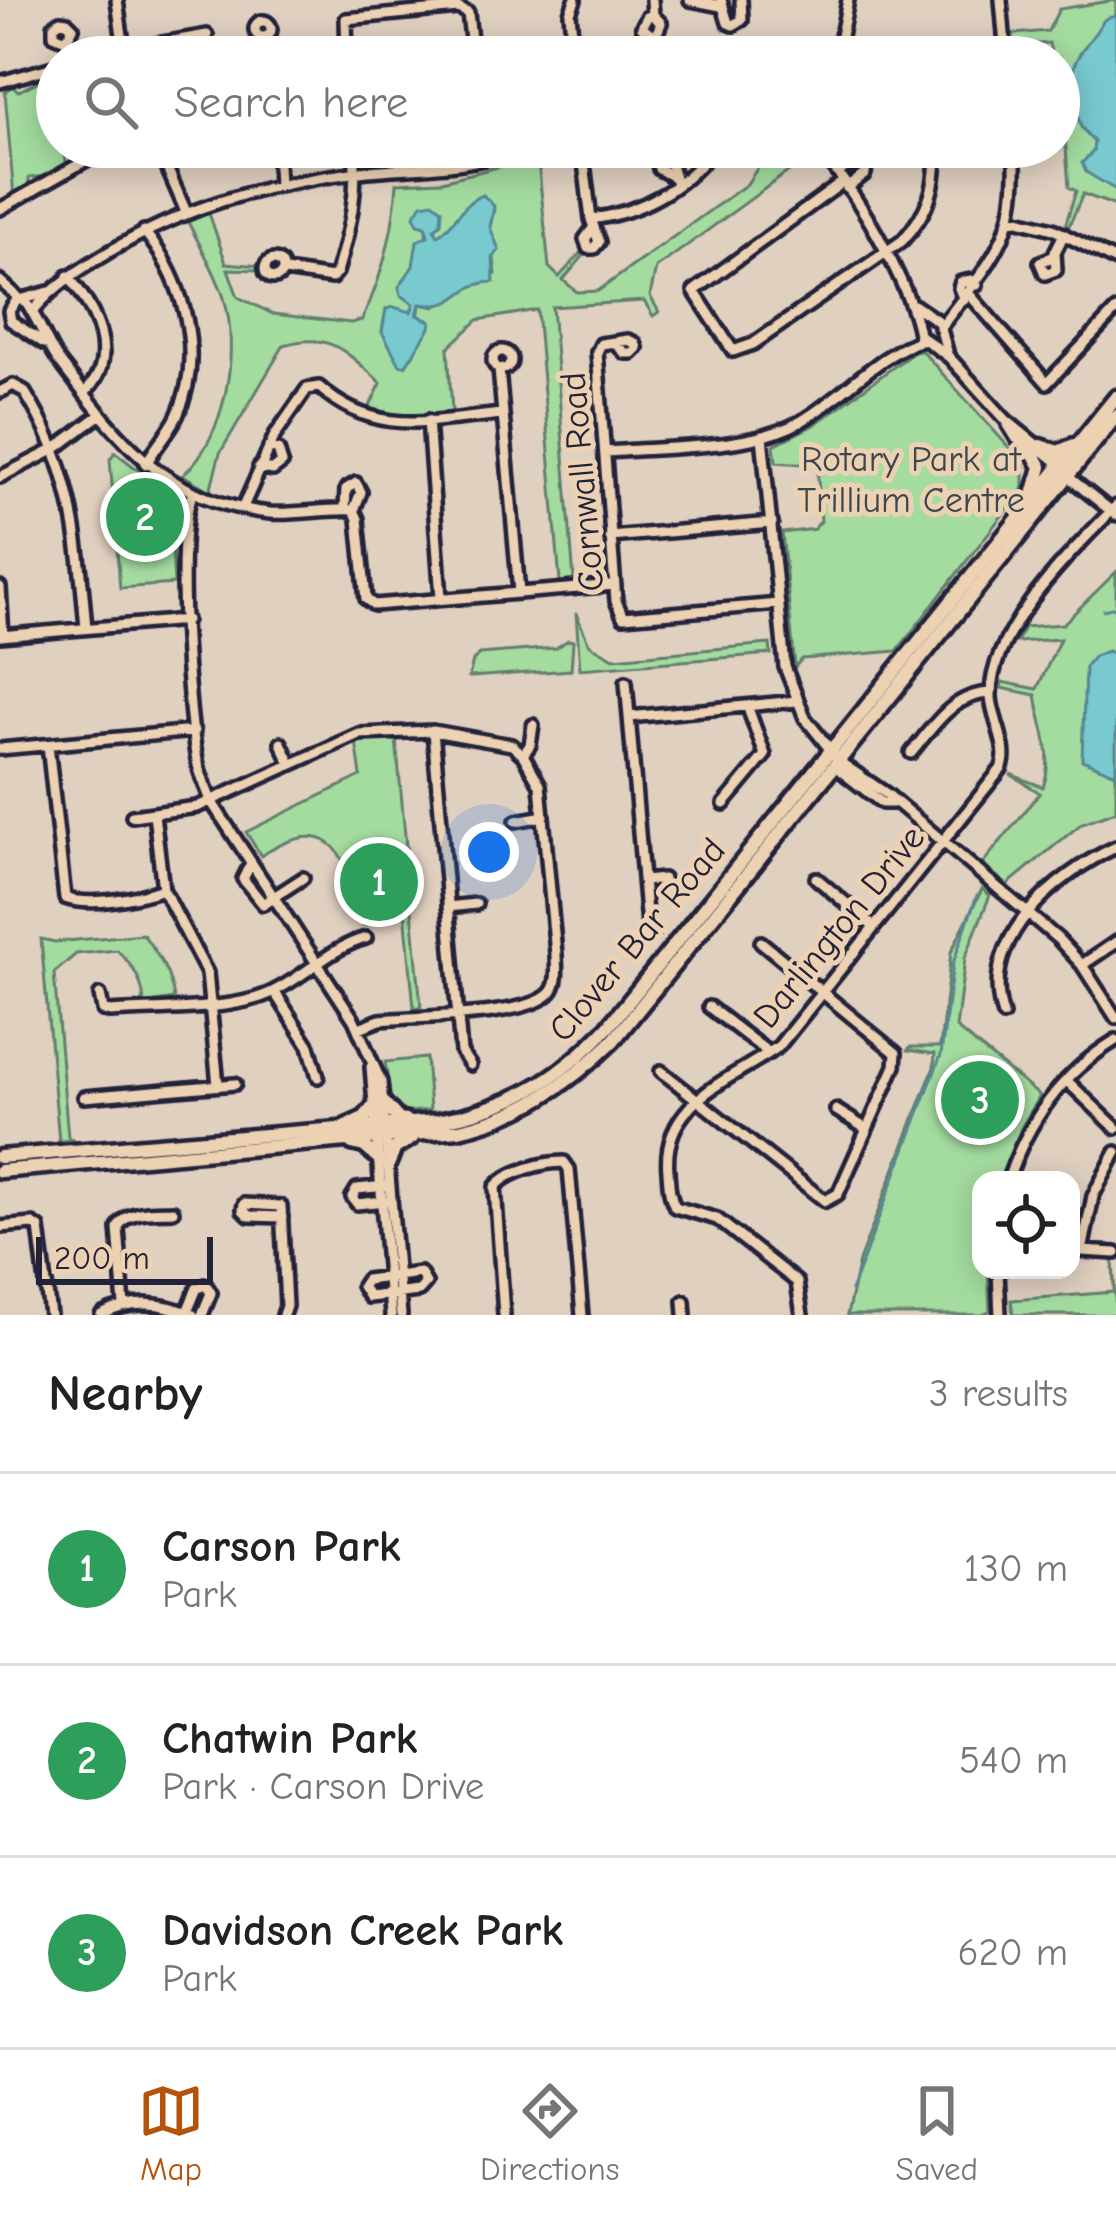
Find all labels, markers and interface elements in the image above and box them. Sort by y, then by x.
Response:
search box [36,36,1080,168]
icon: search [78,69,144,135]
text: Search here [174,76,408,128]
street label: Cornwall Road [552,370,613,593]
park label: Rotary Park at Trillium Centre [797,439,1025,521]
pin: 2 [106,472,184,562]
street label: Darlington Drive [745,818,933,1036]
your location [459,822,519,882]
street label: Clover Bar Road [540,830,734,1050]
pin: 1 [340,837,418,927]
pin: 3 [941,1055,1019,1145]
map controls [972,1171,1080,1279]
button: locate [972,1171,1080,1279]
scale bar [36,1231,213,1284]
text: 200 m [54,1239,150,1277]
text: Nearby [48,1364,202,1423]
text: 3 results [929,1371,1068,1416]
text: Carson Park [162,1520,401,1572]
text: 1 [79,1546,95,1591]
text: 130 m [964,1546,1068,1591]
text: Park [162,1572,237,1617]
text: Chatwin Park [162,1712,418,1764]
text: 2 [77,1738,97,1783]
text: 540 m [959,1738,1068,1783]
text: Park · Carson Drive [162,1764,484,1809]
text: Davidson Creek Park [162,1904,563,1956]
text: 3 [77,1930,97,1975]
text: 620 m [957,1930,1068,1975]
text: Park [162,1956,237,2001]
tab: Map [138,2078,204,2188]
tab: Directions [480,2078,620,2188]
tab: Saved [896,2078,978,2188]

